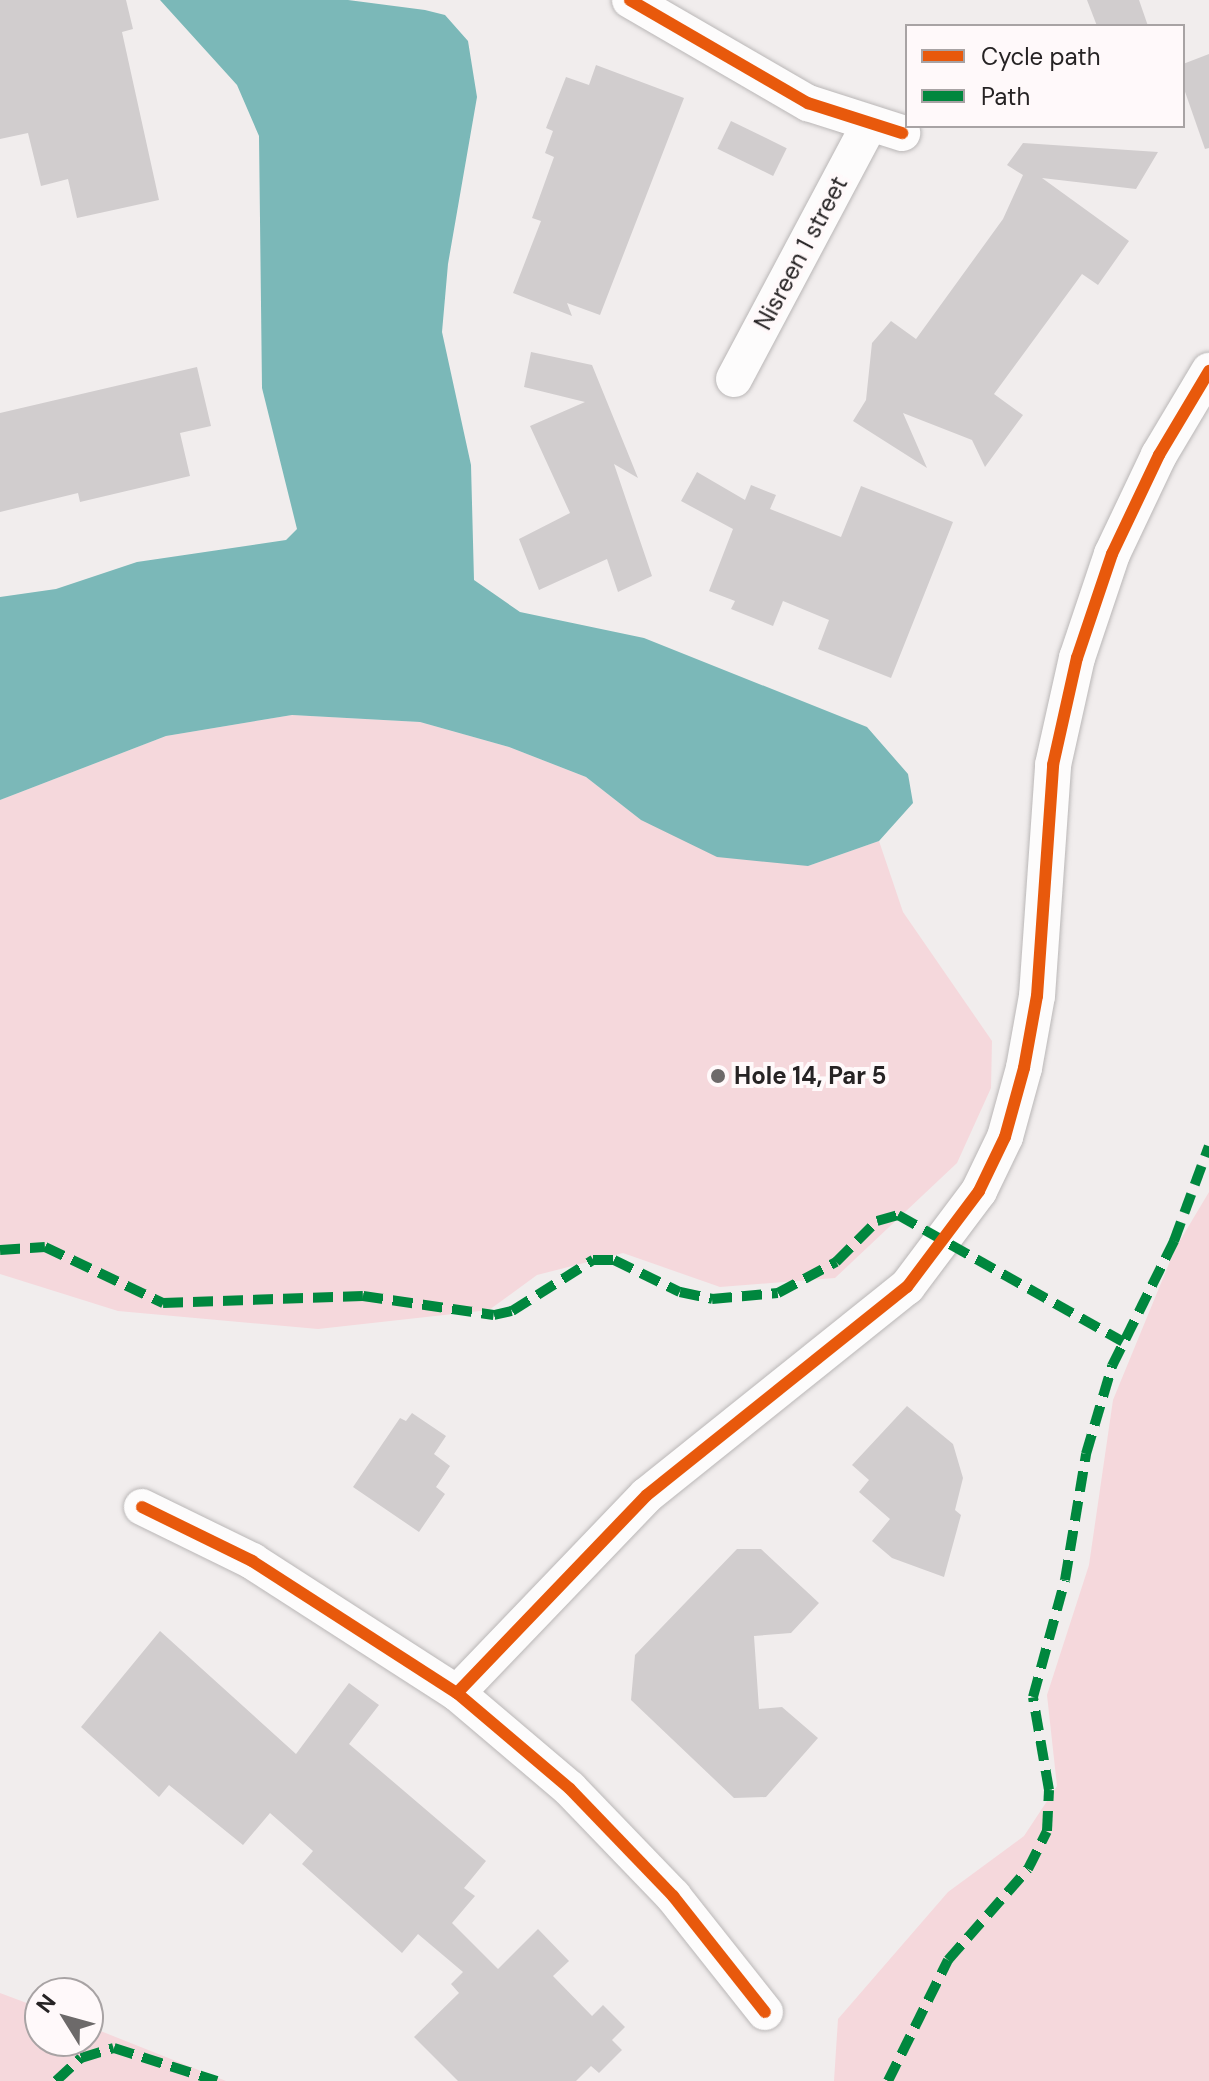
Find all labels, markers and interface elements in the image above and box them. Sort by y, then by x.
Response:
legend [905,24,1185,128]
text: Cycle path [981,41,1100,72]
text: Path [981,81,1030,112]
street label: Nisreen 1 street [748,171,854,335]
place label: Hole 14, Par 5 [734,1062,887,1090]
marker: Hole 14, Par 5 [709,1067,727,1085]
north arrow [24,1977,104,2057]
text: N [30,1988,62,2019]

